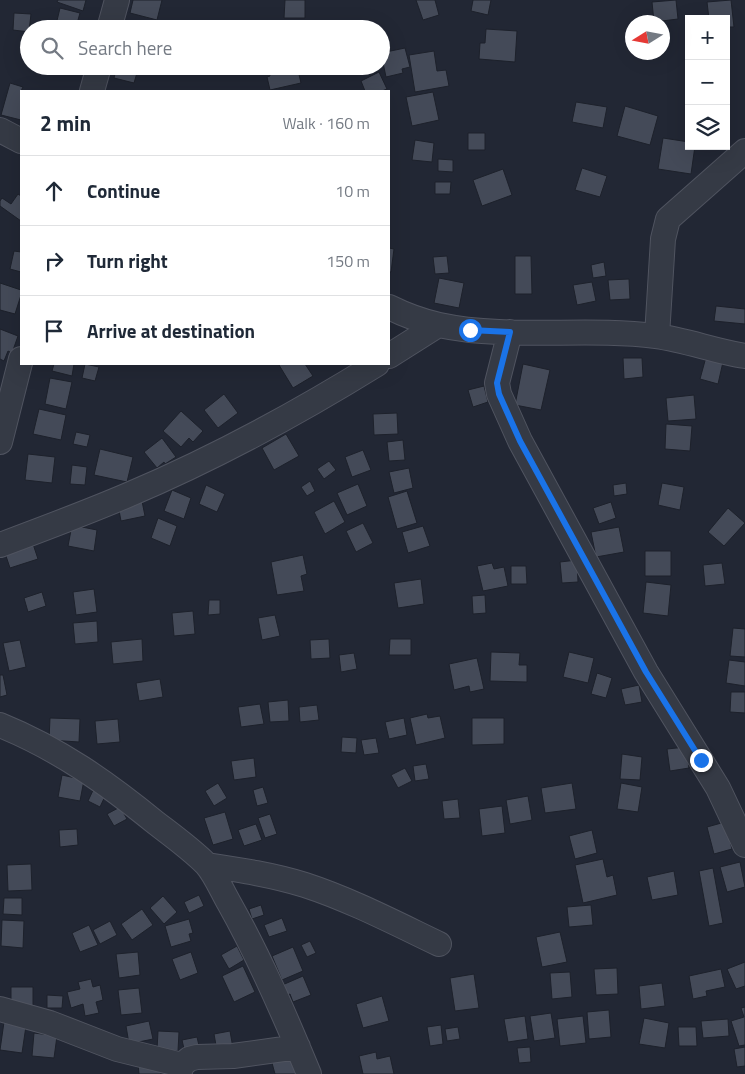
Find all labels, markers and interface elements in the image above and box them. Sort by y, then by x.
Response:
north arrow [625,15,670,60]
map controls [685,15,730,150]
button: + [685,15,730,60]
search box [20,20,390,75]
text: Search here [78,33,172,62]
icon: search [38,34,66,62]
button: − [685,60,730,105]
button: layers [685,105,730,150]
text: 2 min [40,107,91,139]
text: Walk · 160 m [282,111,370,135]
text: Continue [87,176,160,205]
icon: ahead [40,177,68,205]
text: 10 m [335,179,370,203]
text: Turn right [87,246,168,275]
icon: right [40,247,68,275]
text: 150 m [326,249,370,273]
text: Arrive at destination [87,316,255,345]
icon: arrive [40,317,68,345]
route start [459,319,482,342]
route end [690,749,713,772]

